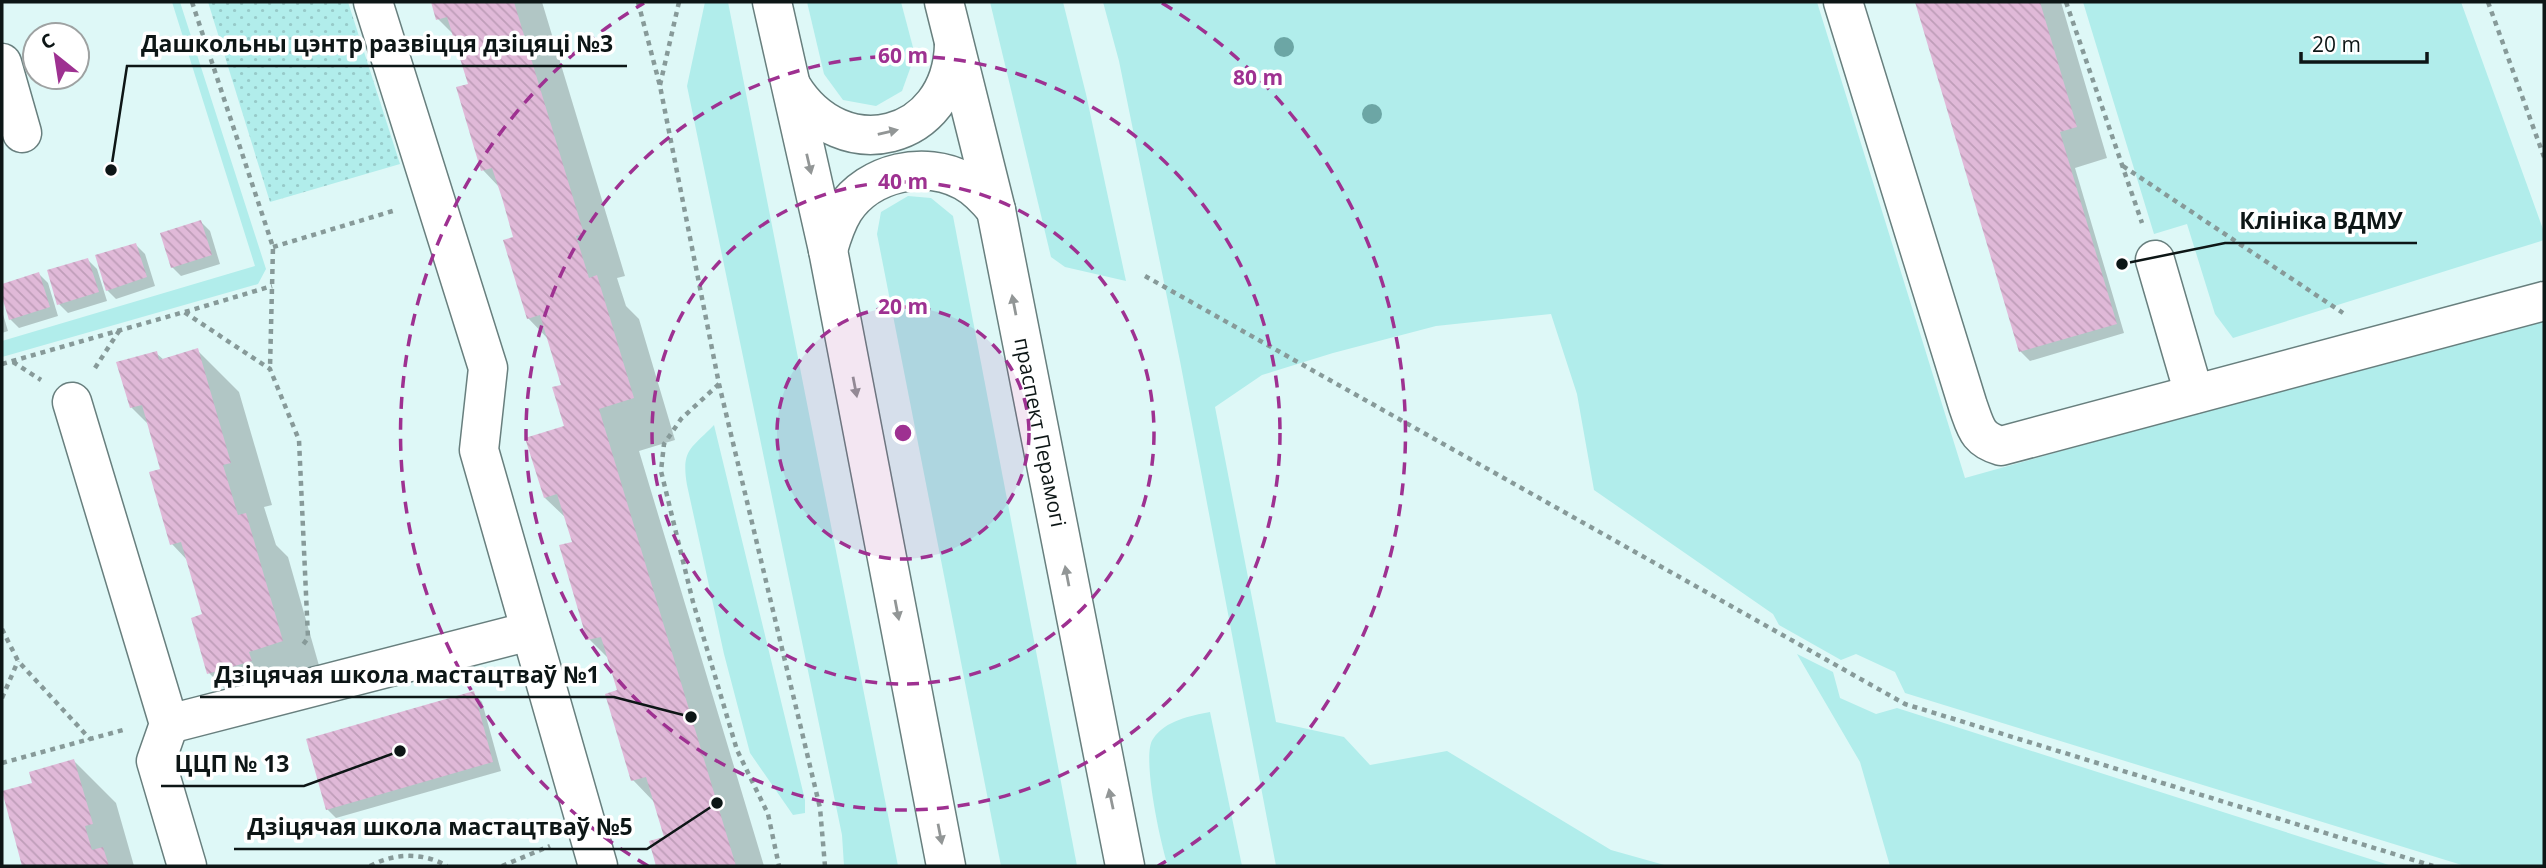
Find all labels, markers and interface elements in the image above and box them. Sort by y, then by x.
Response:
north arrow [21,21,91,91]
scale bar [2301,21,2427,65]
callout: Дашкольны цэнтр развіцця дзіцяці №3 [127,22,627,66]
text: С [36,27,59,56]
text: Дашкольны цэнтр развіцця дзіцяці №3 [141,27,613,59]
text: 20 m [2312,30,2361,58]
text: 60 m [878,41,928,69]
text: 80 m [1233,63,1283,91]
one-way arrow [877,126,899,137]
one-way arrow [803,153,814,175]
text: 40 m [878,167,928,195]
callout: Клініка ВДМУ [2225,199,2417,243]
text: Клініка ВДМУ [2239,204,2404,236]
text: 20 m [878,292,928,320]
one-way arrow [1008,294,1019,316]
street label: праспект Перамогі [1008,335,1073,529]
one-way arrow [849,376,860,398]
centre of rings [891,421,915,445]
one-way arrow [1061,565,1072,587]
one-way arrow [892,599,903,621]
callout: Дзіцячая школа мастацтваў №1 [200,653,614,697]
text: Дзіцячая школа мастацтваў №1 [214,658,600,690]
callout: ЦЦП № 13 [161,742,304,786]
text: ЦЦП № 13 [175,747,289,779]
one-way arrow [1105,788,1116,810]
callout: Дзіцячая школа мастацтваў №5 [234,805,647,849]
text: Дзіцячая школа мастацтваў №5 [247,810,633,842]
one-way arrow [934,823,945,845]

